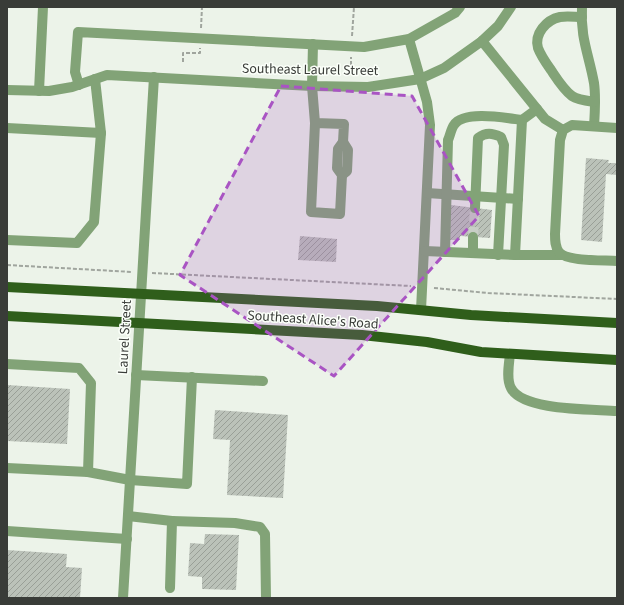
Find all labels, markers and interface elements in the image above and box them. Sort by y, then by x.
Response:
street label: Southeast Laurel Street [242,59,379,81]
street label: Laurel Street [113,299,137,375]
street label: Southeast Alice's Road [247,305,379,335]

